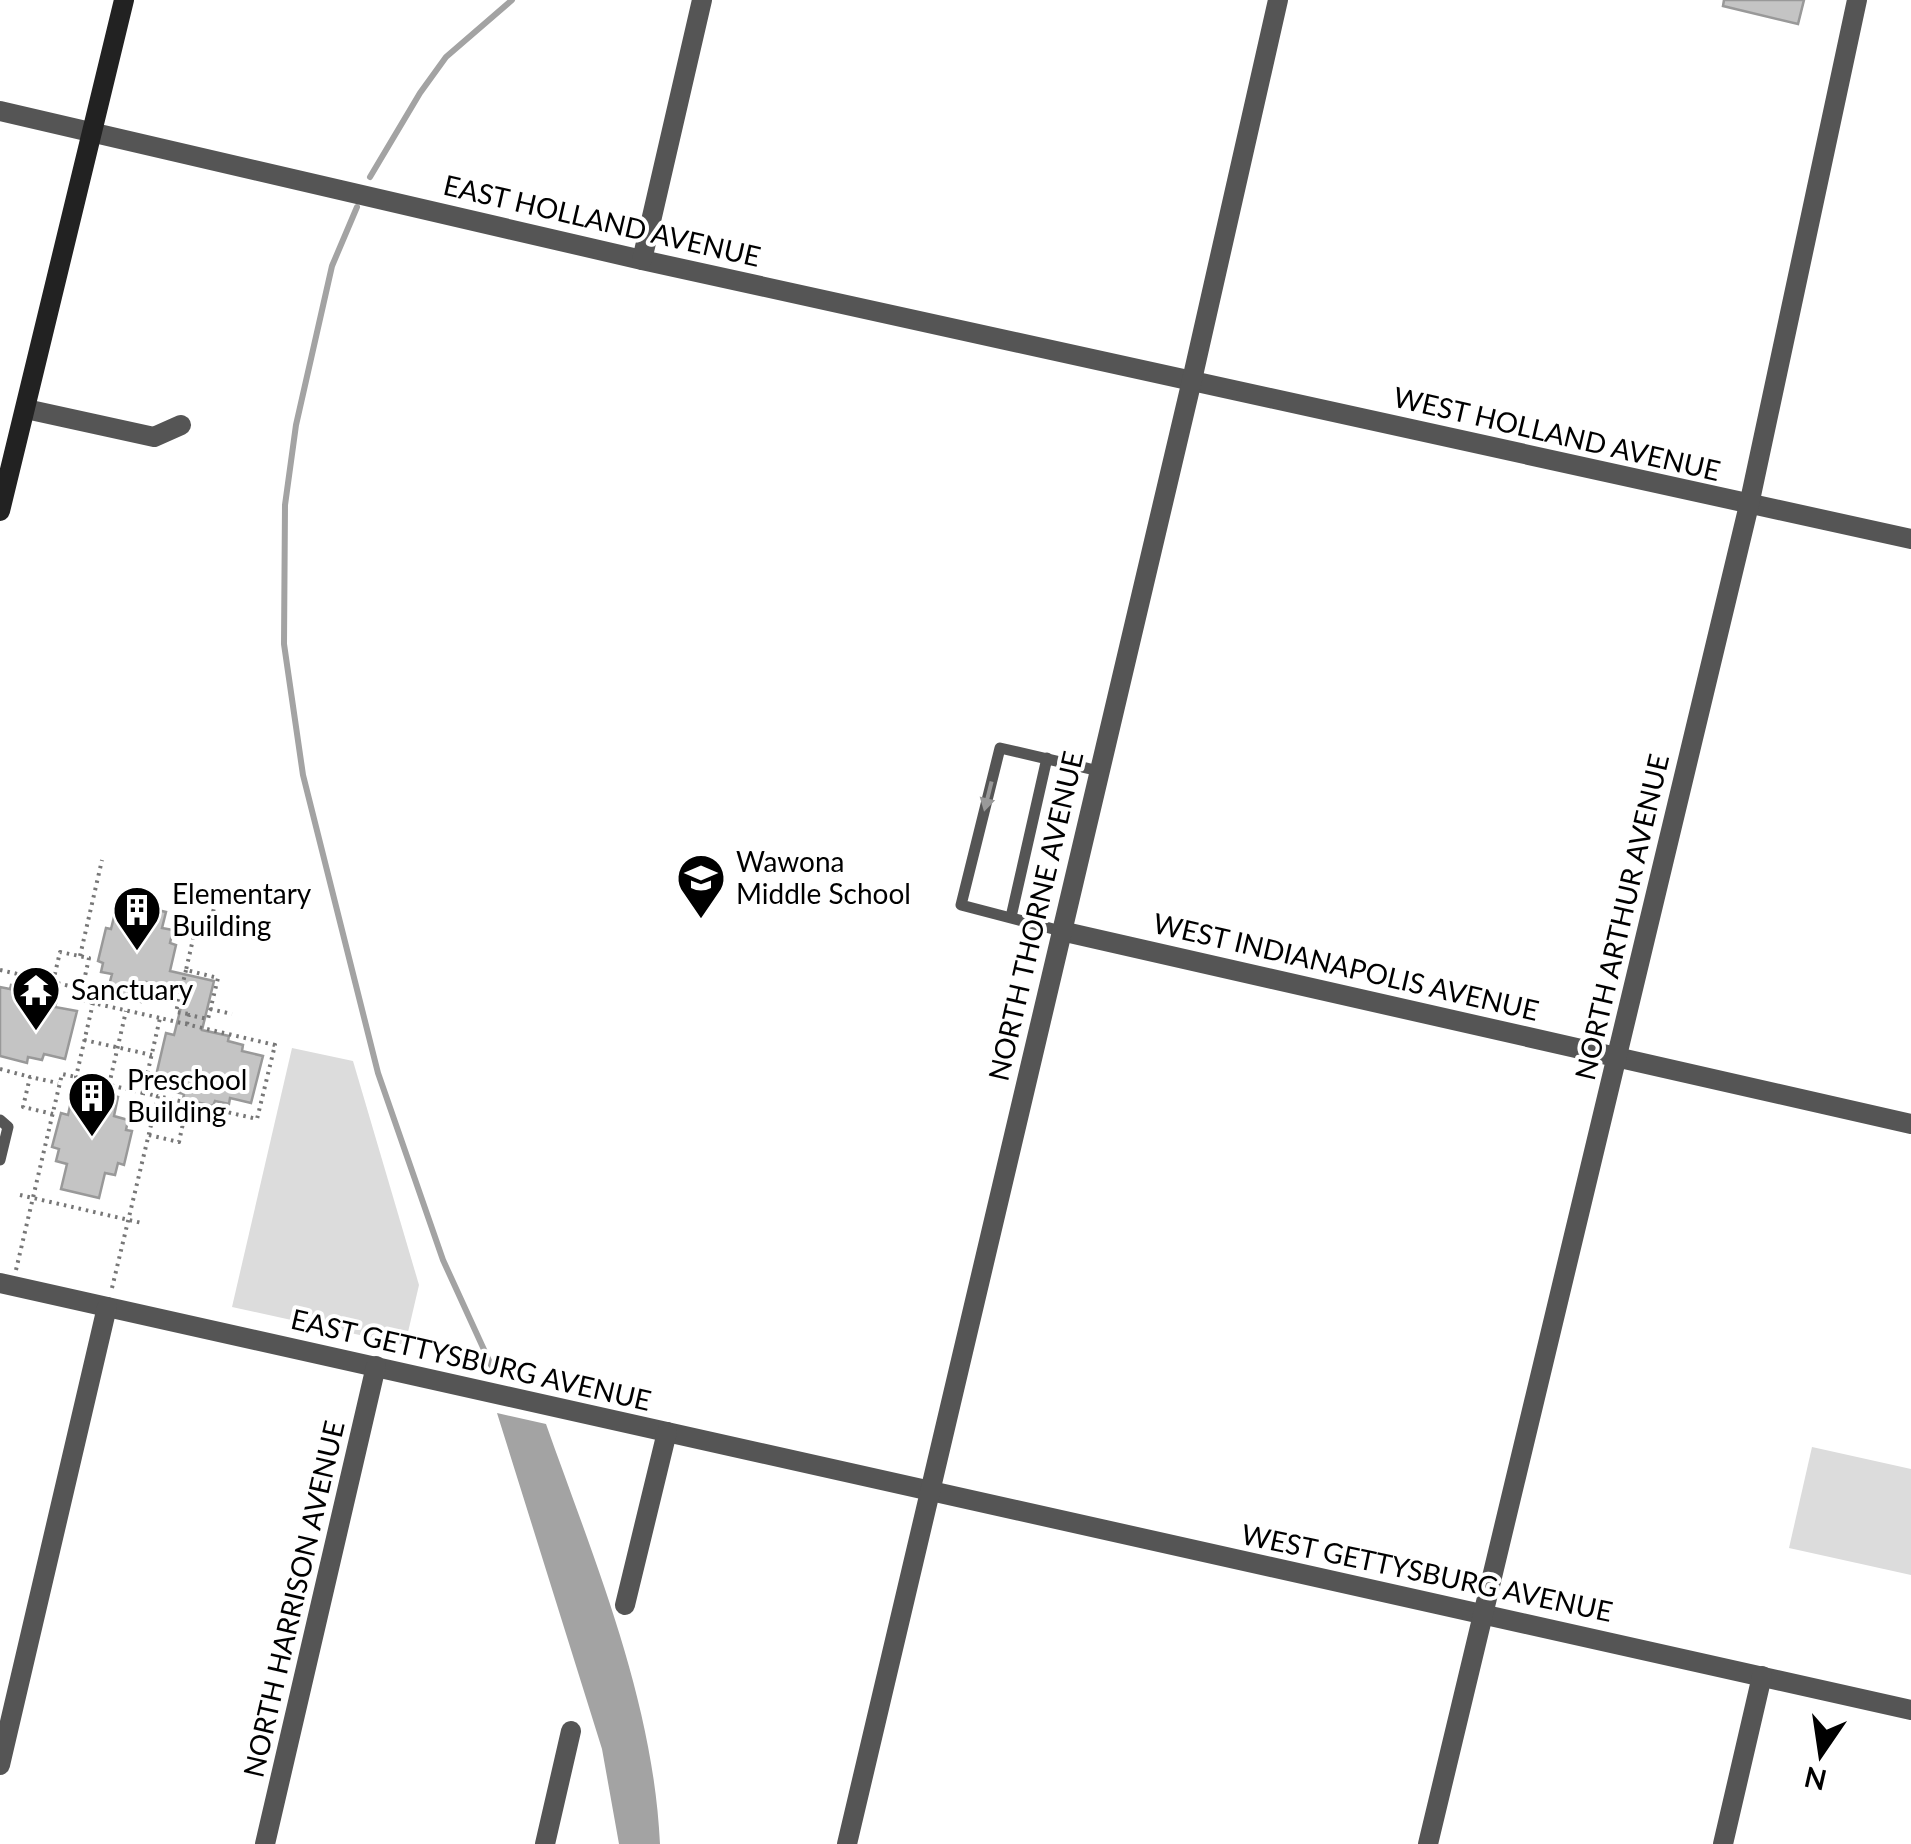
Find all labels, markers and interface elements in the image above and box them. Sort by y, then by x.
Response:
street label: EAST HOLLAND AVENUE [440,167,764,273]
street label: WEST HOLLAND AVENUE [1391,379,1724,487]
street label: NORTH THORNE AVENUE [981,748,1090,1084]
street label: NORTH ARTHUR AVENUE [1567,750,1675,1083]
one-way arrow [980,781,995,812]
place label: Wawona Middle School [736,844,911,910]
school or university icon: Wawona Middle School [675,852,727,920]
place label: Elementary Building [172,876,312,942]
building icon: Elementary Building [111,884,163,952]
street label: WEST INDIANAPOLIS AVENUE [1150,905,1542,1027]
temple icon: Sanctuary [10,964,62,1032]
place label: Sanctuary [71,972,194,1006]
place label: Preschool Building [127,1062,247,1128]
building icon: Preschool Building [66,1070,118,1138]
street label: EAST GETTYSBURG AVENUE [288,1301,655,1417]
street label: NORTH HARRISON AVENUE [235,1417,351,1780]
street label: WEST GETTYSBURG AVENUE [1239,1516,1616,1628]
north arrow [1771,1704,1871,1804]
text: N [1801,1760,1829,1798]

